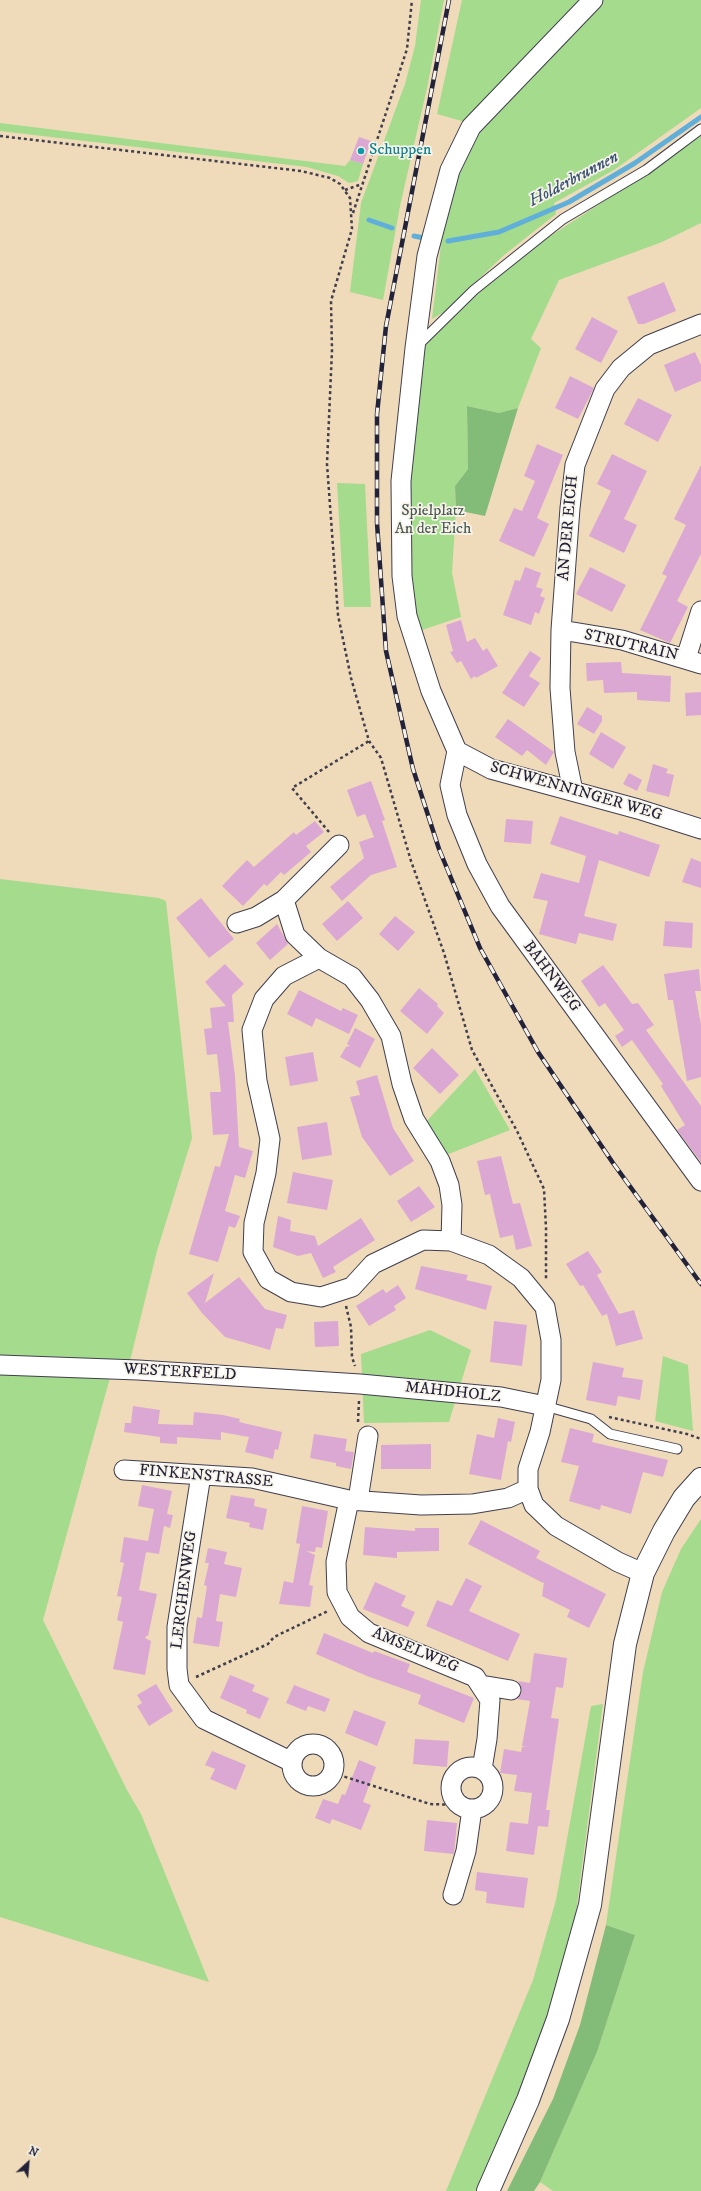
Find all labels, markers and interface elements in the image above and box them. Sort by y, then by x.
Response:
place label: Schuppen [369,141,431,161]
marker: Schuppen [356,146,366,156]
water label: Holderbrunnen [526,148,622,212]
street label: AN DER EICH [555,475,583,581]
park label: Spielplatz An der Eich [395,502,471,540]
street label: STRUTRAIN [582,626,680,666]
street label: SCHWENNINGER WEG [488,758,664,826]
street label: BAHNWEG [518,938,584,1016]
street label: WESTERFELD [123,1360,237,1386]
street label: MAHDHOLZ [404,1378,502,1408]
street label: FINKENSTRASSE [138,1462,274,1492]
street label: LERCHENWEG [168,1530,202,1650]
street label: AMSELWEG [369,1624,461,1678]
north arrow [8,2143,48,2183]
text: N [26,2144,40,2160]

